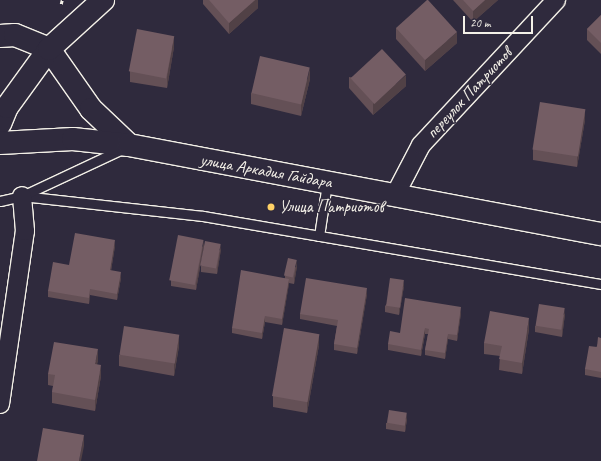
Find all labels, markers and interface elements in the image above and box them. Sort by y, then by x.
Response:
scale bar [465,8,535,34]
text: 20 m [470,15,490,31]
street label: переулок Патриотов [421,43,517,143]
street label: улица Аркадия Гайдара [198,149,334,193]
place label: Улица Патриотов [279,197,384,217]
marker: Улица Патриотов [266,202,276,212]

